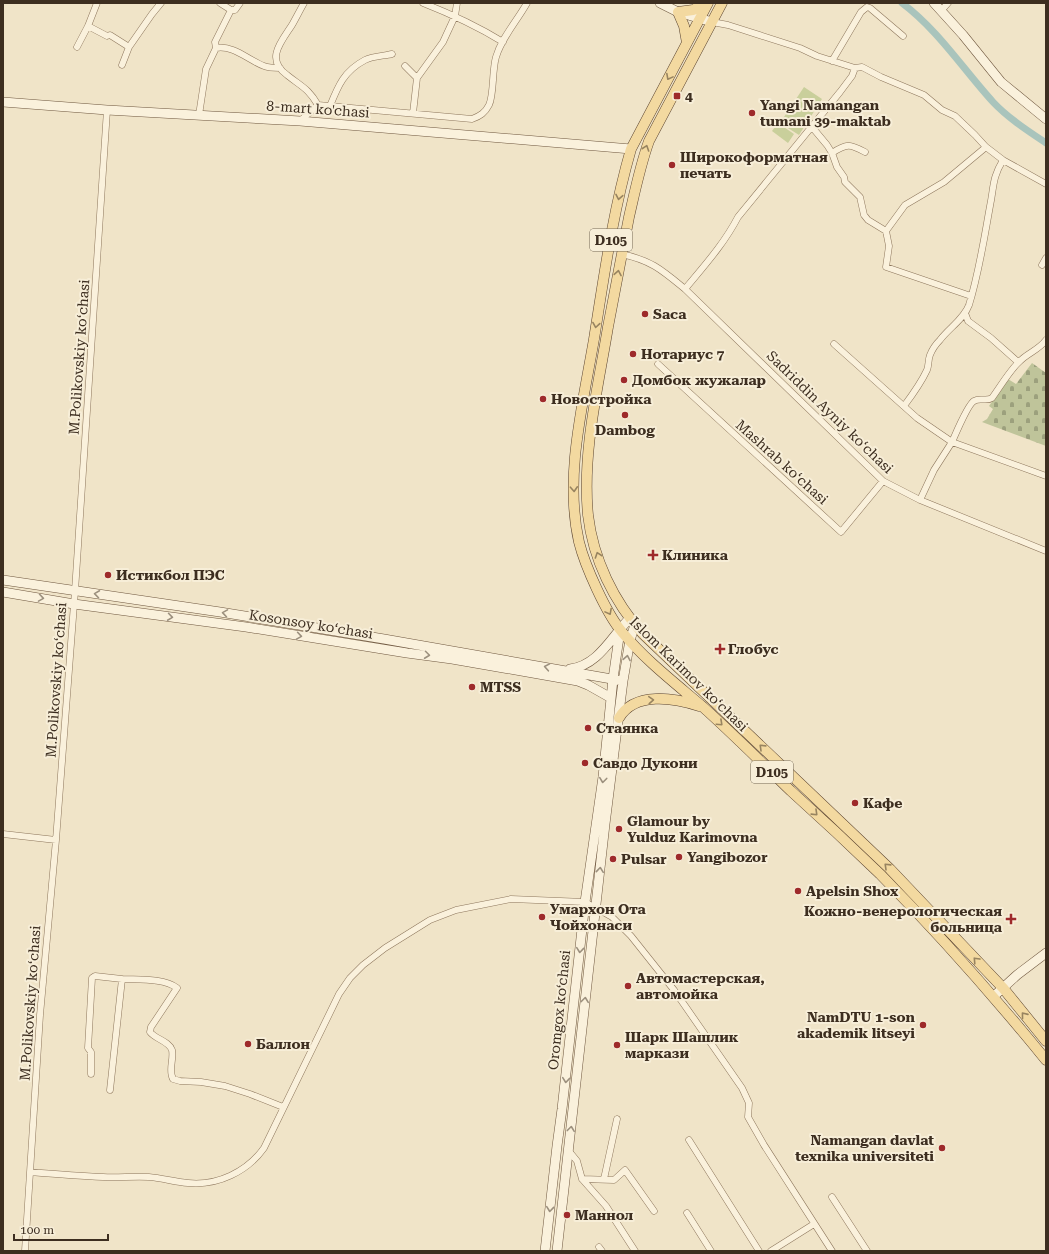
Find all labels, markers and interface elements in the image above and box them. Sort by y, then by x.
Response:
one-way arrow [666,73,673,81]
place label: 4 [685,88,693,104]
marker: 4 [672,91,682,101]
street label: 8-mart ko'chasi [266,97,371,121]
place label: Yangi Namangan tumani 39-maktab [760,97,891,129]
marker: Yangi Namangan tumani 39-maktab [747,108,757,118]
one-way arrow [641,145,650,152]
place label: Широкоформатная печать [680,149,828,181]
marker: Широкоформатная печать [667,160,677,170]
one-way arrow [616,194,624,200]
road number: D105 [590,229,632,251]
one-way arrow [613,270,622,276]
street label: M.Polikovskiy koʻchasi [66,278,92,435]
place label: Saca [653,306,687,322]
marker: Saca [640,309,650,319]
one-way arrow [592,321,601,328]
place label: Нотариус 7 [641,346,725,362]
street label: Sadriddin Ayniy koʻchasi [764,347,897,477]
marker: Нотариус 7 [628,349,638,359]
place label: Домбок жужалар [632,372,766,388]
marker: Домбок жужалар [619,375,629,385]
place label: Новостройка [551,391,652,407]
marker: Новостройка [538,394,548,404]
marker: Dambog [620,410,630,420]
street label: Mashrab koʻchasi [733,417,832,508]
place label: Dambog [595,422,655,438]
one-way arrow [569,486,578,492]
place label: Клиника [662,547,729,563]
marker: Клиника [647,549,659,561]
one-way arrow [594,552,602,559]
place label: Истикбол ПЭС [116,567,225,583]
marker: Истикбол ПЭС [103,570,113,580]
one-way arrow [94,590,100,599]
one-way arrow [38,593,45,602]
street label: M.Polikovskiy koʻchasi [43,601,69,758]
street label: Kosonsoy koʻchasi [248,606,375,642]
one-way arrow [605,608,612,615]
one-way arrow [222,609,228,618]
one-way arrow [167,612,173,621]
street label: Islom Karimov koʻchasi [627,614,752,735]
one-way arrow [296,631,302,640]
place label: Глобус [728,641,779,657]
marker: Глобус [715,644,725,654]
one-way arrow [424,651,430,660]
one-way arrow [622,655,631,661]
one-way arrow [544,663,550,672]
place label: MTSS [480,679,521,695]
marker: MTSS [467,682,477,692]
one-way arrow [648,695,654,704]
one-way arrow [715,719,723,726]
place label: Стаянка [596,720,659,736]
marker: Стаянка [583,723,593,733]
one-way arrow [759,744,767,752]
place label: Савдо Дукони [593,755,698,771]
marker: Савдо Дукони [580,758,590,768]
road number: D105 [751,761,793,783]
one-way arrow [599,777,608,783]
place label: Кафе [863,795,903,811]
marker: Кафе [850,798,860,808]
one-way arrow [810,808,817,815]
place label: Glamour by Yulduz Karimovna [627,813,758,845]
marker: Glamour by Yulduz Karimovna [614,824,624,834]
place label: Yangibozor [687,849,768,865]
place label: Pulsar [621,851,667,867]
marker: Yangibozor [674,852,684,862]
marker: Pulsar [608,854,618,864]
one-way arrow [884,864,891,871]
one-way arrow [595,867,604,874]
place label: Apelsin Shox [806,883,899,899]
marker: Apelsin Shox [793,886,803,896]
place label: Умархон Ота Чойхонаси [550,901,647,933]
place label: Кожно-венерологическая больница [804,903,1003,935]
marker: Умархон Ота Чойхонаси [537,912,547,922]
marker: Кожно-венерологическая больница [1005,913,1017,925]
street label: M.Polikovskiy koʻchasi [17,924,43,1081]
one-way arrow [576,947,585,954]
street label: Oromgox ko‘chasi [545,949,573,1071]
one-way arrow [973,957,981,965]
place label: Автомастерская, автомойка [636,970,765,1002]
marker: Автомастерская, автомойка [623,981,633,991]
one-way arrow [580,997,589,1003]
place label: NamDTU 1-son akademik litseyi [797,1009,916,1041]
one-way arrow [1022,1012,1029,1019]
marker: NamDTU 1-son akademik litseyi [918,1020,928,1030]
place label: Шарк Шашлик маркази [625,1029,739,1061]
place label: Баллон [256,1036,311,1052]
marker: Баллон [243,1039,253,1049]
marker: Шарк Шашлик маркази [612,1040,622,1050]
one-way arrow [561,1077,570,1083]
one-way arrow [566,1126,575,1132]
place label: Namangan davlat texnika universiteti [795,1132,934,1164]
marker: Namangan davlat texnika universiteti [937,1143,947,1153]
one-way arrow [546,1206,555,1212]
place label: Маннол [575,1207,634,1223]
marker: Маннол [562,1210,572,1220]
scale bar [14,1216,108,1242]
text: 100 m [20,1223,54,1237]

